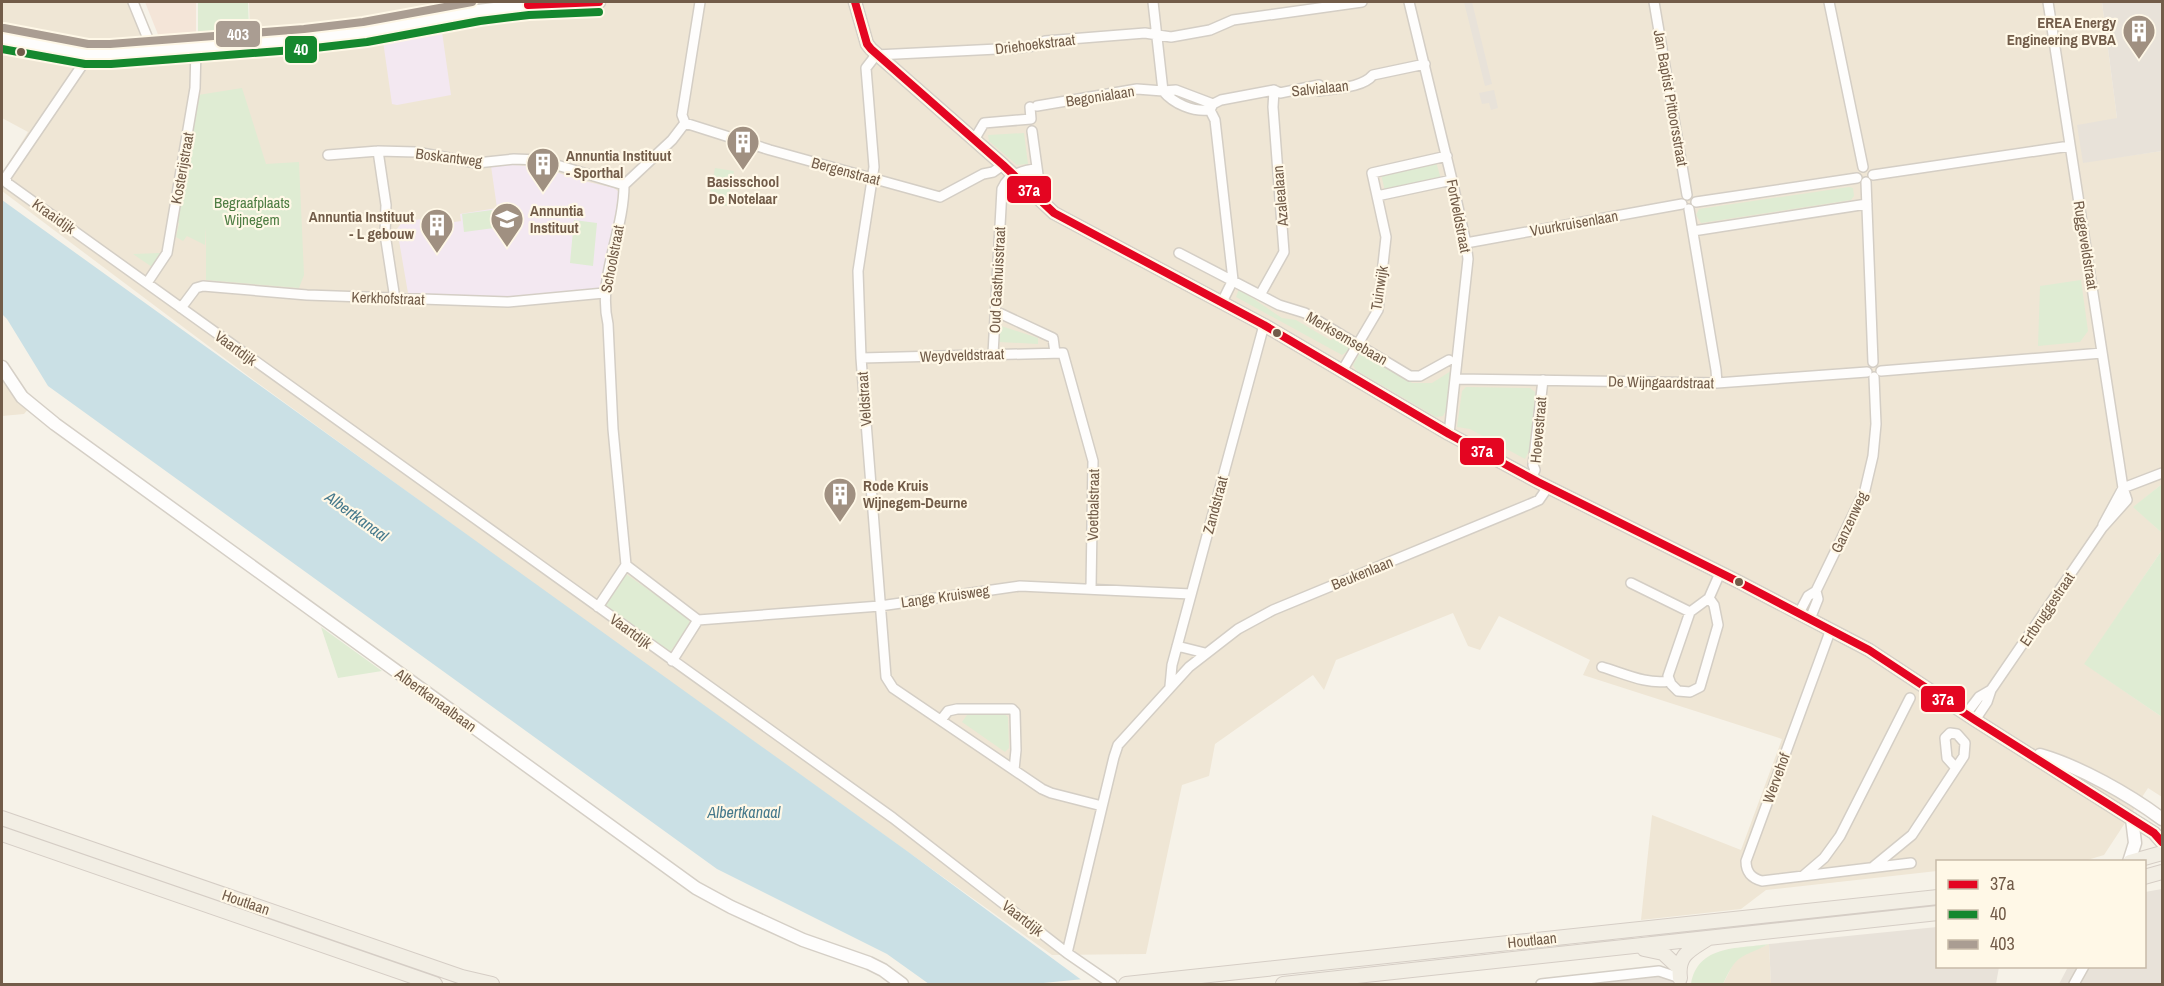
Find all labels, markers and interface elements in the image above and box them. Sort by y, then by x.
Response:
place label: EREA Energy Engineering BVBA [2007,12,2116,50]
building icon: EREA Energy Engineering BVBA [2121,13,2157,60]
line badge: 403 [215,20,261,48]
text: 403 [227,23,249,45]
street label: Jan Baptist Pittoorsstraat [1649,28,1693,168]
street label: Driehoekstraat [994,29,1077,59]
line badge: 40 [284,35,318,64]
text: 40 [294,38,308,60]
unlabelled marker [15,46,27,58]
street label: Salvialaan [1290,75,1350,101]
street label: Begonialaan [1064,80,1136,112]
building icon: Basisschool De Notelaar [725,124,761,171]
street label: Kosterijstraat [165,130,199,206]
street label: Boskantweg [414,142,484,172]
place label: Annuntia Instituut - Sporthal [566,145,671,183]
building icon: Annuntia Instituut - Sporthal [525,146,561,193]
street label: Bergenstraat [809,152,883,190]
street label: Azalealaan [1267,165,1293,228]
place label: Basisschool De Notelaar [707,171,779,209]
line badge: 37a [1006,175,1052,204]
street label: Fortveldstraat [1442,177,1477,255]
text: 37a [1018,179,1041,201]
park label: Begraafplaats Wijnegem [214,192,290,230]
street label: Kraaidijk [28,193,81,239]
street label: Ruggeveldstraat [2069,199,2103,291]
place label: Annuntia Instituut [530,200,583,238]
school or university icon: Annuntia Instituut [489,201,525,248]
street label: Vuurkruisenlaan [1528,205,1620,241]
place label: Annuntia Instituut - L gebouw [309,206,414,244]
building icon: Annuntia Instituut - L gebouw [419,207,455,254]
street label: Schoolstraat [595,223,629,295]
street label: Oud Gasthuisstraat [984,226,1010,334]
street label: Tuinwijk [1365,263,1393,312]
street label: Kerkhofstraat [351,286,426,310]
street label: Merksemsebaan [1302,306,1392,370]
street label: Vaartdijk [211,326,262,371]
unlabelled marker [1271,327,1283,339]
street label: Weydveldstraat [919,343,1005,367]
street label: Veldstraat [852,370,876,427]
street label: De Wijngaardstraat [1608,371,1715,393]
street label: Hoevestraat [1525,395,1551,464]
line badge: 37a [1459,437,1505,466]
text: 37a [1471,440,1494,462]
street label: Voetbalstraat [1082,468,1104,541]
street label: Zandstraat [1197,473,1233,536]
place label: Rode Kruis Wijnegem-Deurne [863,475,968,513]
building icon: Rode Kruis Wijnegem-Deurne [822,476,858,523]
water label: Albertkanaal [320,485,394,547]
street label: Ganzenweg [1826,488,1872,556]
street label: Beukenlaan [1328,551,1396,595]
street label: Ertbruggestraat [2015,568,2080,650]
unlabelled marker [1733,576,1745,588]
street label: Lange Kruisweg [900,579,991,613]
street label: Vaartdijk [606,609,657,654]
street label: Albertkanaalbaan [390,663,481,737]
line badge: 37a [1920,685,1966,713]
text: 37a [1932,688,1955,710]
street label: Wervehof [1757,749,1795,806]
water label: Albertkanaal [707,801,782,823]
legend [1936,860,2146,968]
text: 37a [1990,871,2015,896]
street label: Houtlaan [219,884,273,920]
street label: Vaartdijk [998,895,1049,941]
text: 40 [1990,901,2006,926]
street label: Houtlaan [1506,927,1558,953]
text: 403 [1990,931,2015,956]

